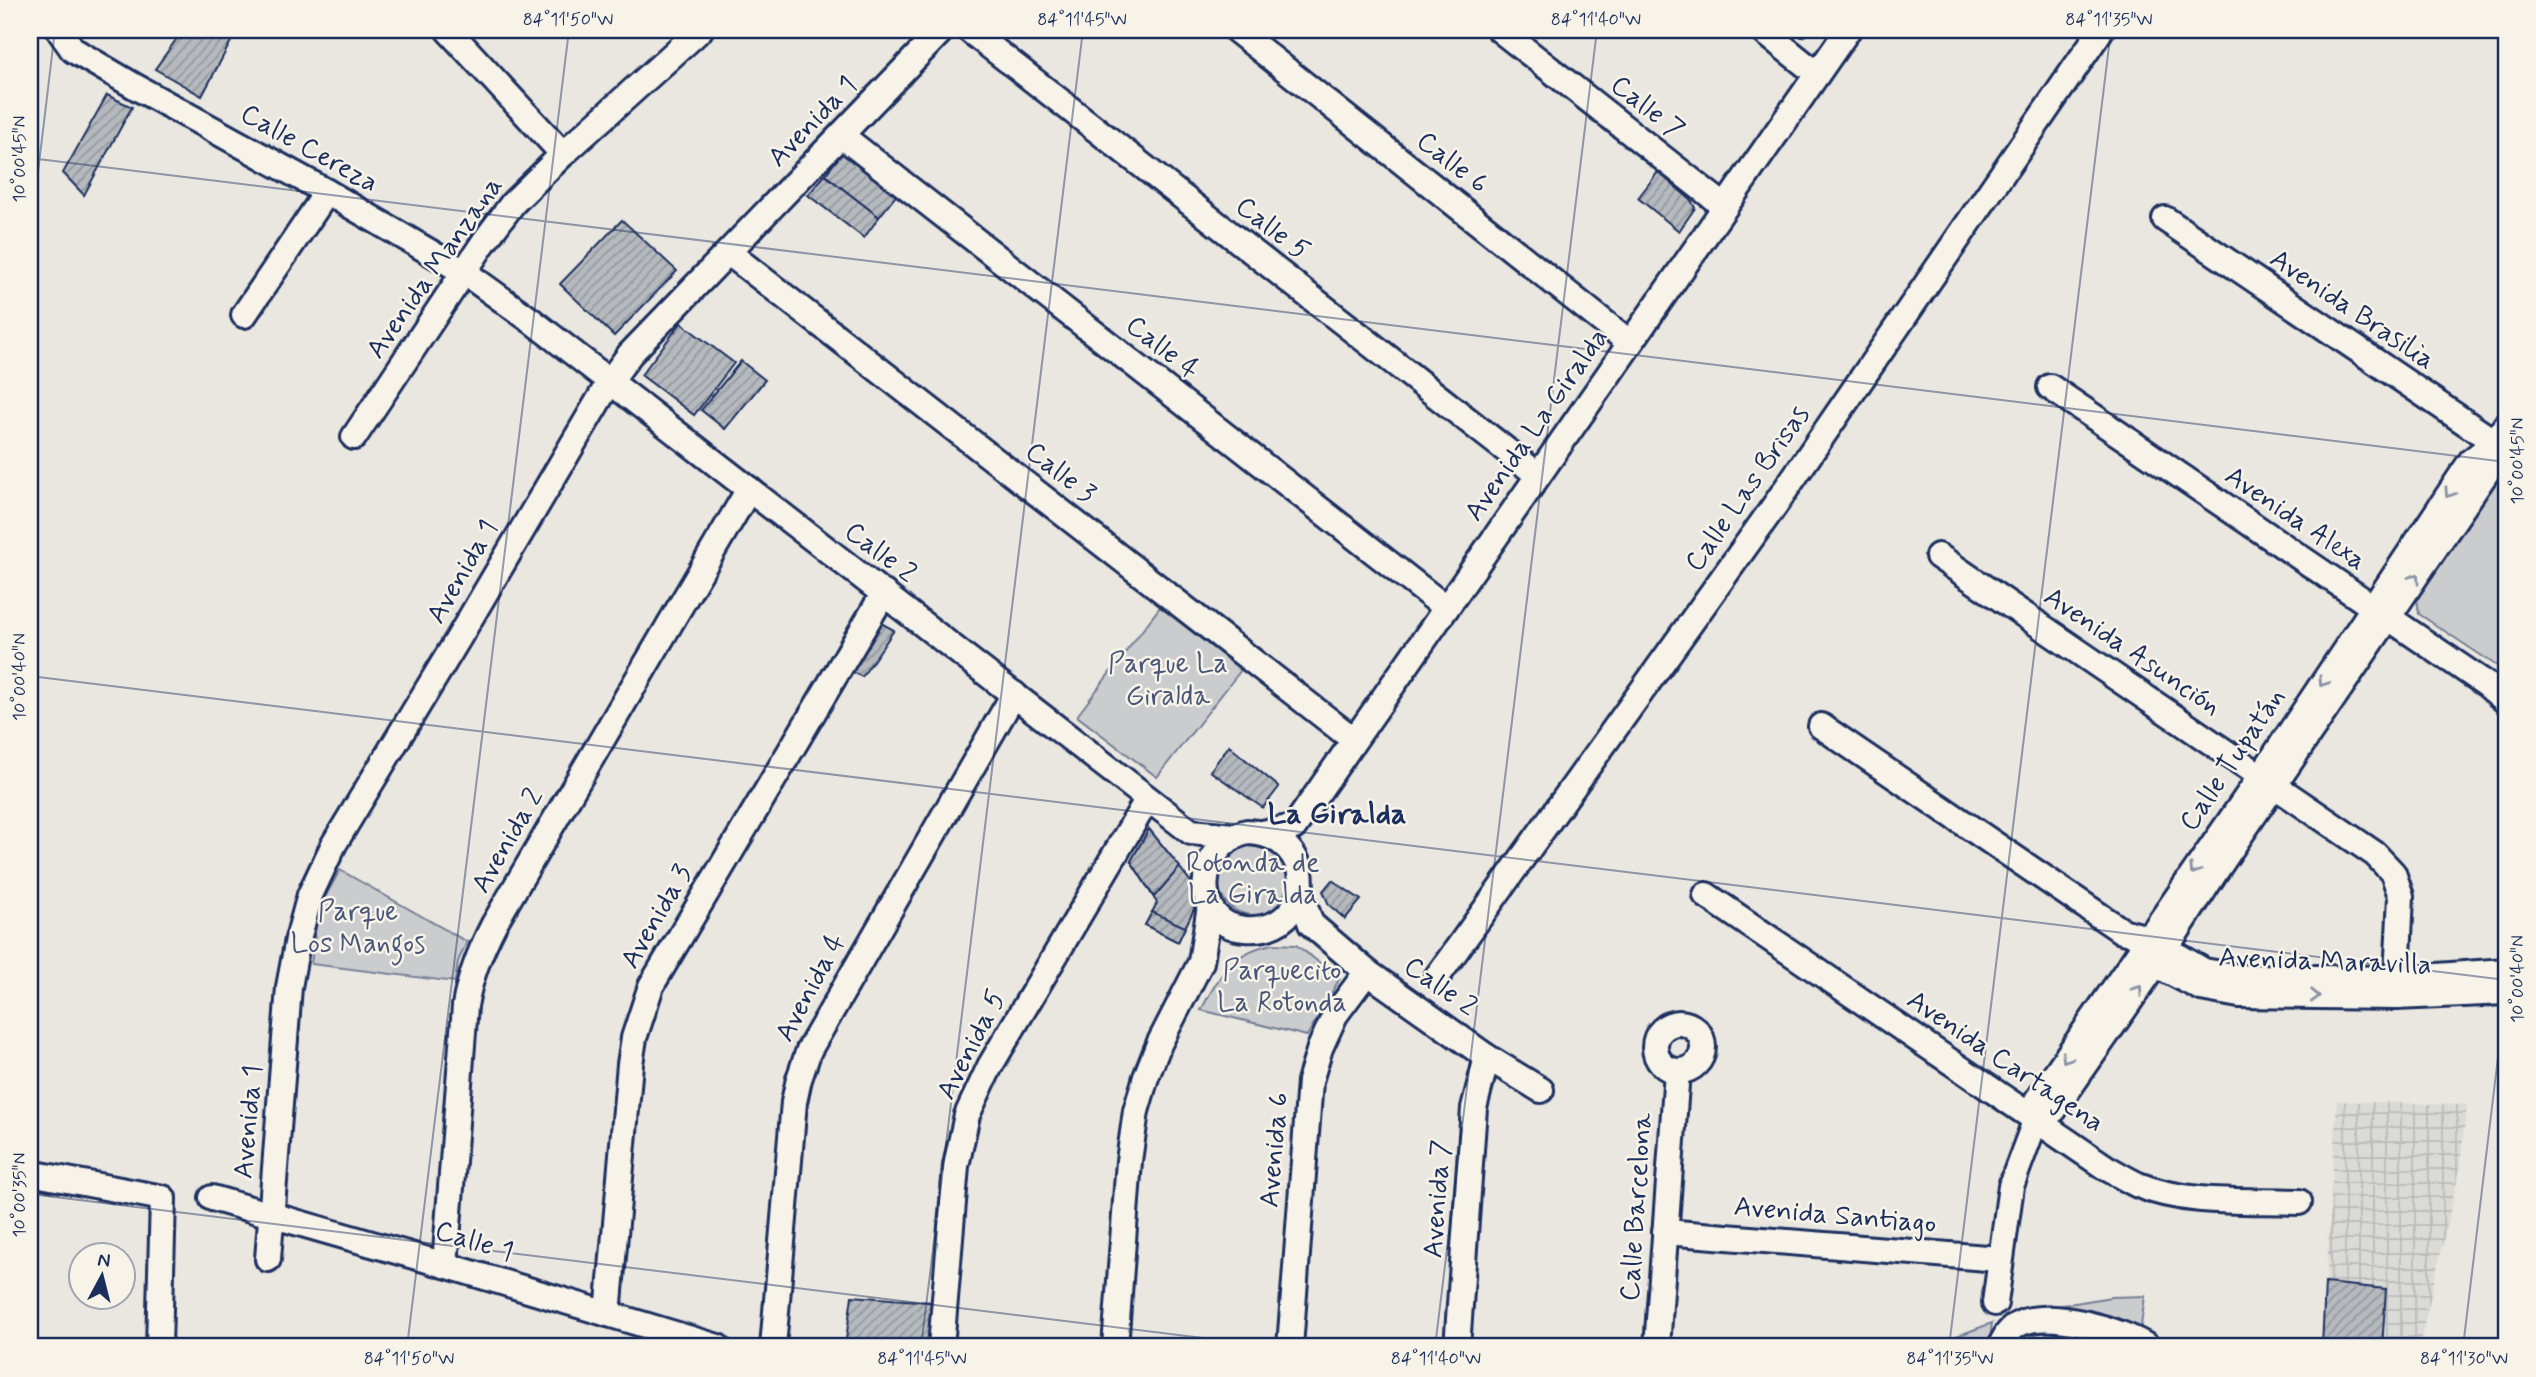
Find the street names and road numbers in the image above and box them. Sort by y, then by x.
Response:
street label: Calle 7 [1602,67,1692,149]
street label: Avenida 1 [760,68,866,176]
street label: Calle Cereza [233,96,385,202]
street label: Calle 6 [1408,123,1496,203]
street label: Avenida Manzana [358,169,512,367]
street label: Calle 5 [1227,188,1317,270]
street label: Avenida Brasilia [2262,241,2442,379]
street label: Calle 4 [1117,308,1207,388]
street label: Avenida La Giralda [1456,321,1618,529]
street label: Calle Las Brisas [1677,399,1819,579]
street label: Calle 3 [1017,434,1103,513]
street label: Avenida Alexa [2217,458,2373,580]
street label: Avenida 1 [418,513,508,631]
street label: Calle 2 [836,514,924,592]
street label: Avenida Asunción [2036,579,2228,725]
street label: Calle Tupatán [2171,681,2295,839]
street label: Avenida 2 [463,782,553,900]
street label: Avenida 3 [612,858,702,976]
street label: Avenida 4 [767,927,855,1049]
street label: Avenida Maravilla [2218,940,2432,984]
street label: Calle 2 [1396,948,1484,1026]
street label: Avenida Cartagena [1899,982,2111,1142]
street label: Avenida 5 [929,984,1015,1106]
street label: Avenida 1 [226,1064,272,1180]
street label: Avenida 6 [1252,1091,1298,1209]
street label: Calle Barcelona [1612,1111,1662,1302]
street label: Avenida 7 [1415,1139,1461,1259]
street label: Avenida Santiago [1732,1189,1938,1243]
street label: Calle 1 [430,1213,518,1271]

